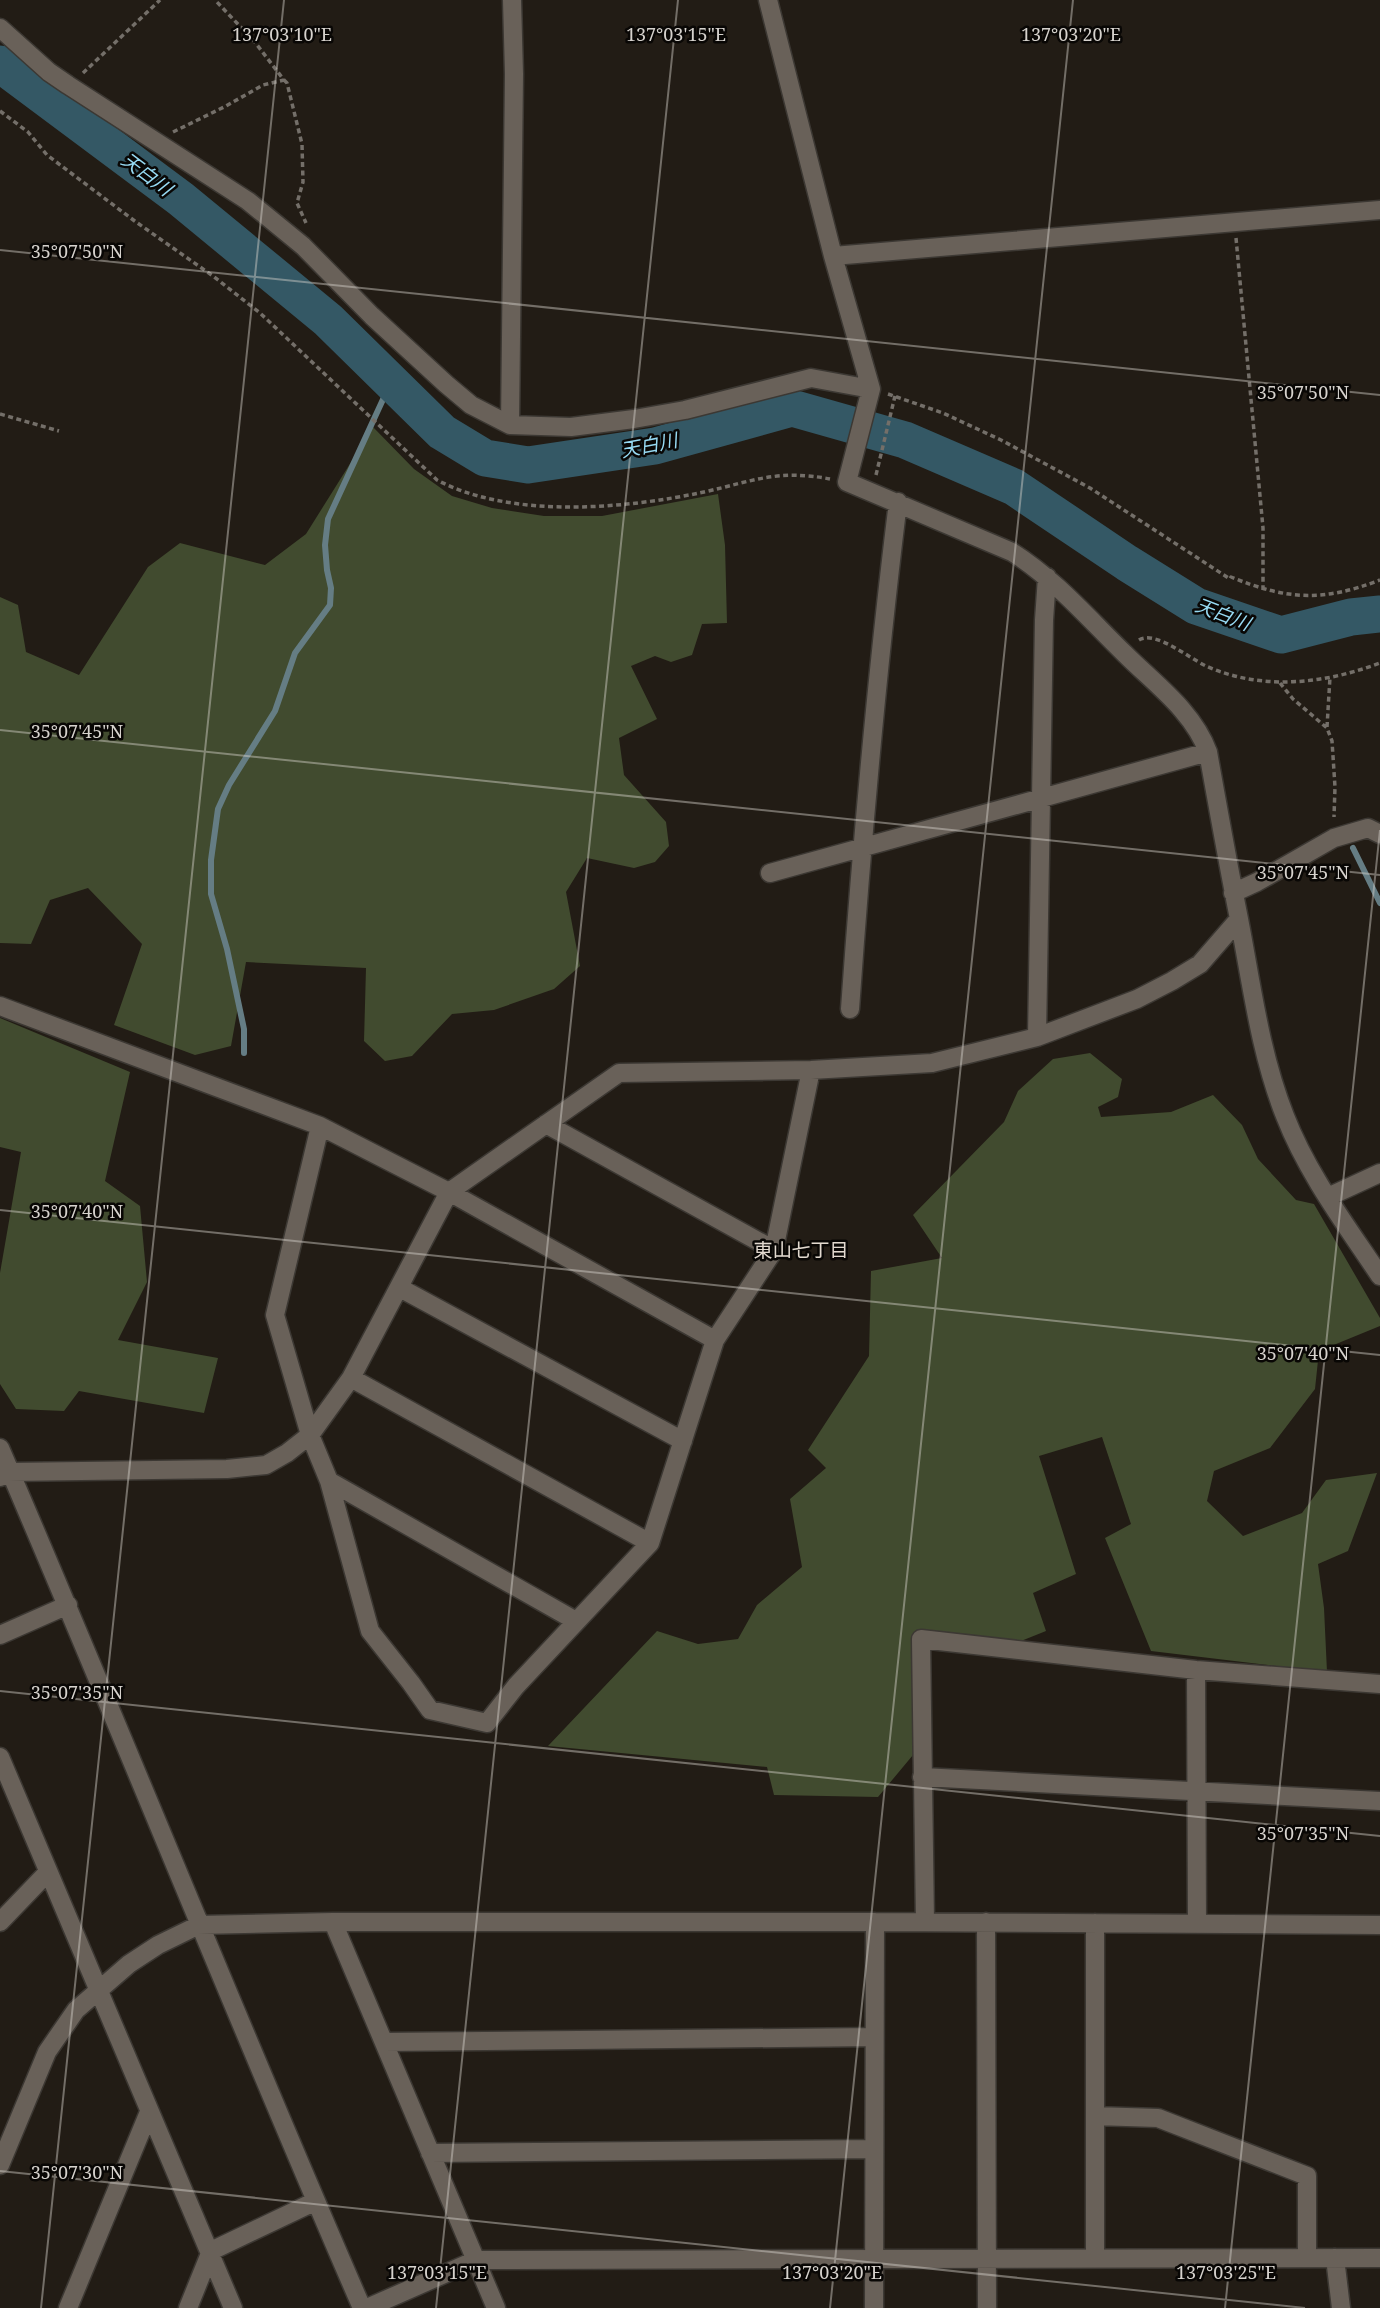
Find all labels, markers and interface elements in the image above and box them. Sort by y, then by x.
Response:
text: 137°03'10"E [232,22,332,46]
text: 137°03'15"E [626,22,726,46]
text: 137°03'20"E [1021,22,1121,46]
water label: 天白川 [116,146,179,203]
text: 35°07'50"N [31,239,124,263]
text: 35°07'50"N [1257,380,1350,404]
water label: 天白川 [619,426,681,463]
water label: 天白川 [1192,592,1256,637]
text: 35°07'45"N [31,719,124,743]
text: 35°07'45"N [1257,860,1350,884]
text: 35°07'40"N [31,1199,124,1223]
district label: 東山七丁目 [753,1237,849,1263]
text: 35°07'40"N [1257,1341,1350,1365]
text: 35°07'35"N [31,1680,124,1704]
text: 35°07'35"N [1257,1821,1350,1845]
text: 35°07'30"N [31,2160,124,2184]
text: 137°03'15"E [387,2260,487,2284]
text: 137°03'20"E [782,2260,882,2284]
text: 137°03'25"E [1176,2260,1276,2284]

